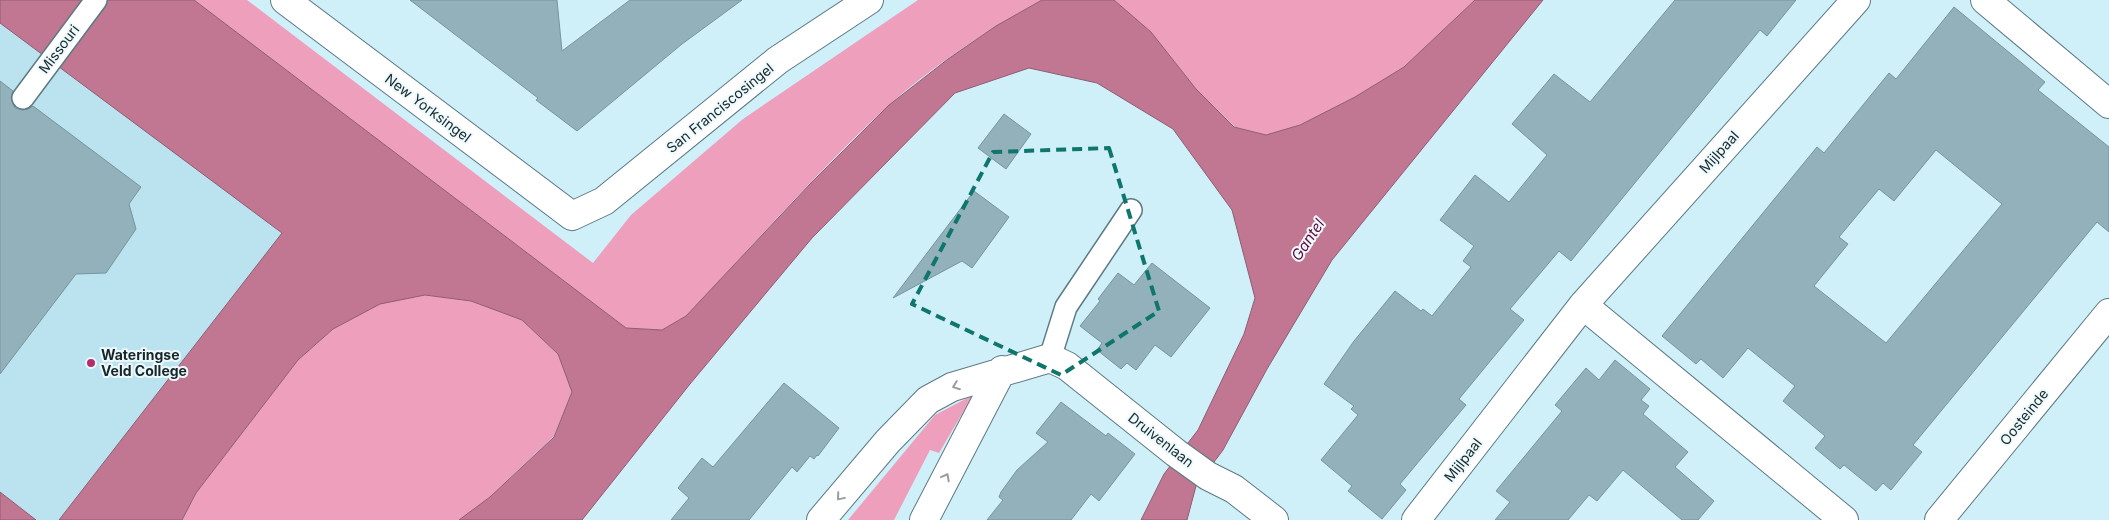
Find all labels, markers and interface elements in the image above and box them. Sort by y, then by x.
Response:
street label: Missouri [35,21,82,76]
street label: San Franciscosingel [663,59,777,156]
street label: New Yorksingel [382,70,475,145]
street label: Mijlpaal [1695,127,1742,176]
water label: Gantel [1287,215,1329,264]
place label: Wateringse Veld College [101,346,187,379]
marker: Wateringse Veld College [85,357,97,369]
one-way arrow [952,380,961,390]
street label: Oosteinde [1996,385,2051,448]
street label: Druivenlaan [1125,409,1197,470]
street label: Mijlpaal [1440,435,1485,485]
one-way arrow [940,473,950,482]
one-way arrow [837,492,846,501]

